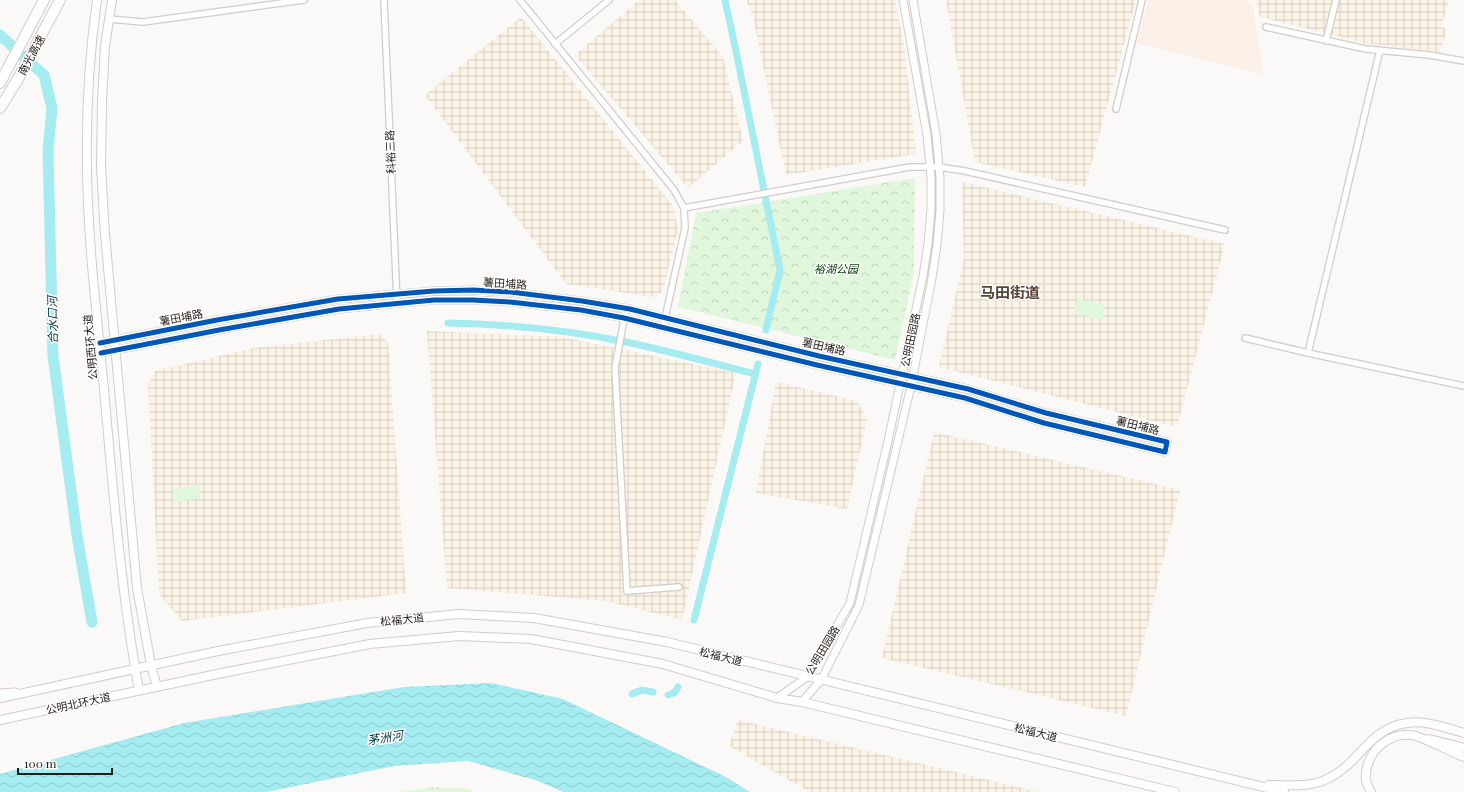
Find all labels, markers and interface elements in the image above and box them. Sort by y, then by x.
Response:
street label: 南光高速 [14,32,48,78]
street label: 科裕三路 [382,130,398,174]
park label: 裕湖公园 [814,261,860,276]
street label: 薯田埔路 [483,274,527,292]
district label: 马田街道 [980,282,1040,302]
water label: 合水口河 [44,294,60,344]
street label: 薯田埔路 [158,305,204,329]
street label: 公明田园路 [897,312,923,368]
street label: 公明西环大道 [80,313,100,381]
street label: 薯田埔路 [801,334,847,358]
street label: 薯田埔路 [1115,412,1161,438]
street label: 松福大道 [379,609,425,629]
street label: 公明田园路 [801,623,843,677]
street label: 松福大道 [698,643,744,669]
street label: 公明北环大道 [44,689,112,717]
street label: 松福大道 [1013,719,1059,745]
water label: 茅洲河 [366,726,406,748]
scale bar [18,750,112,776]
text: 100 m [24,755,57,771]

